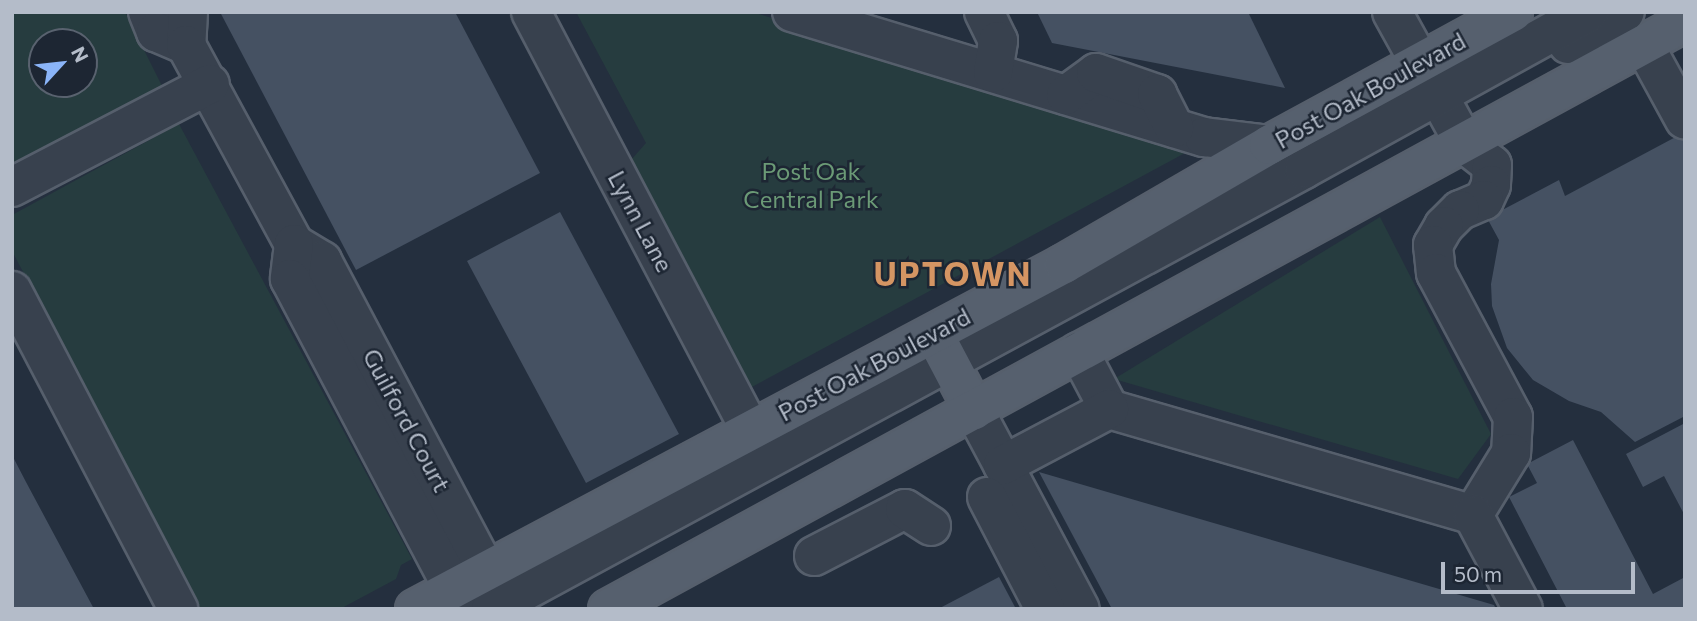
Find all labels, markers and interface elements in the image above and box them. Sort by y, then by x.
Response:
street label: Post Oak Boulevard [1270,26,1470,154]
north arrow [28,28,98,98]
text: N [67,43,94,66]
park label: Post Oak Central Park [743,157,879,213]
street label: Lynn Lane [602,166,680,276]
district label: UPTOWN [874,254,1032,292]
street label: Post Oak Boulevard [773,301,975,427]
street label: Guilford Court [357,344,457,496]
scale bar [1445,548,1639,592]
text: 50 m [1454,561,1502,586]

